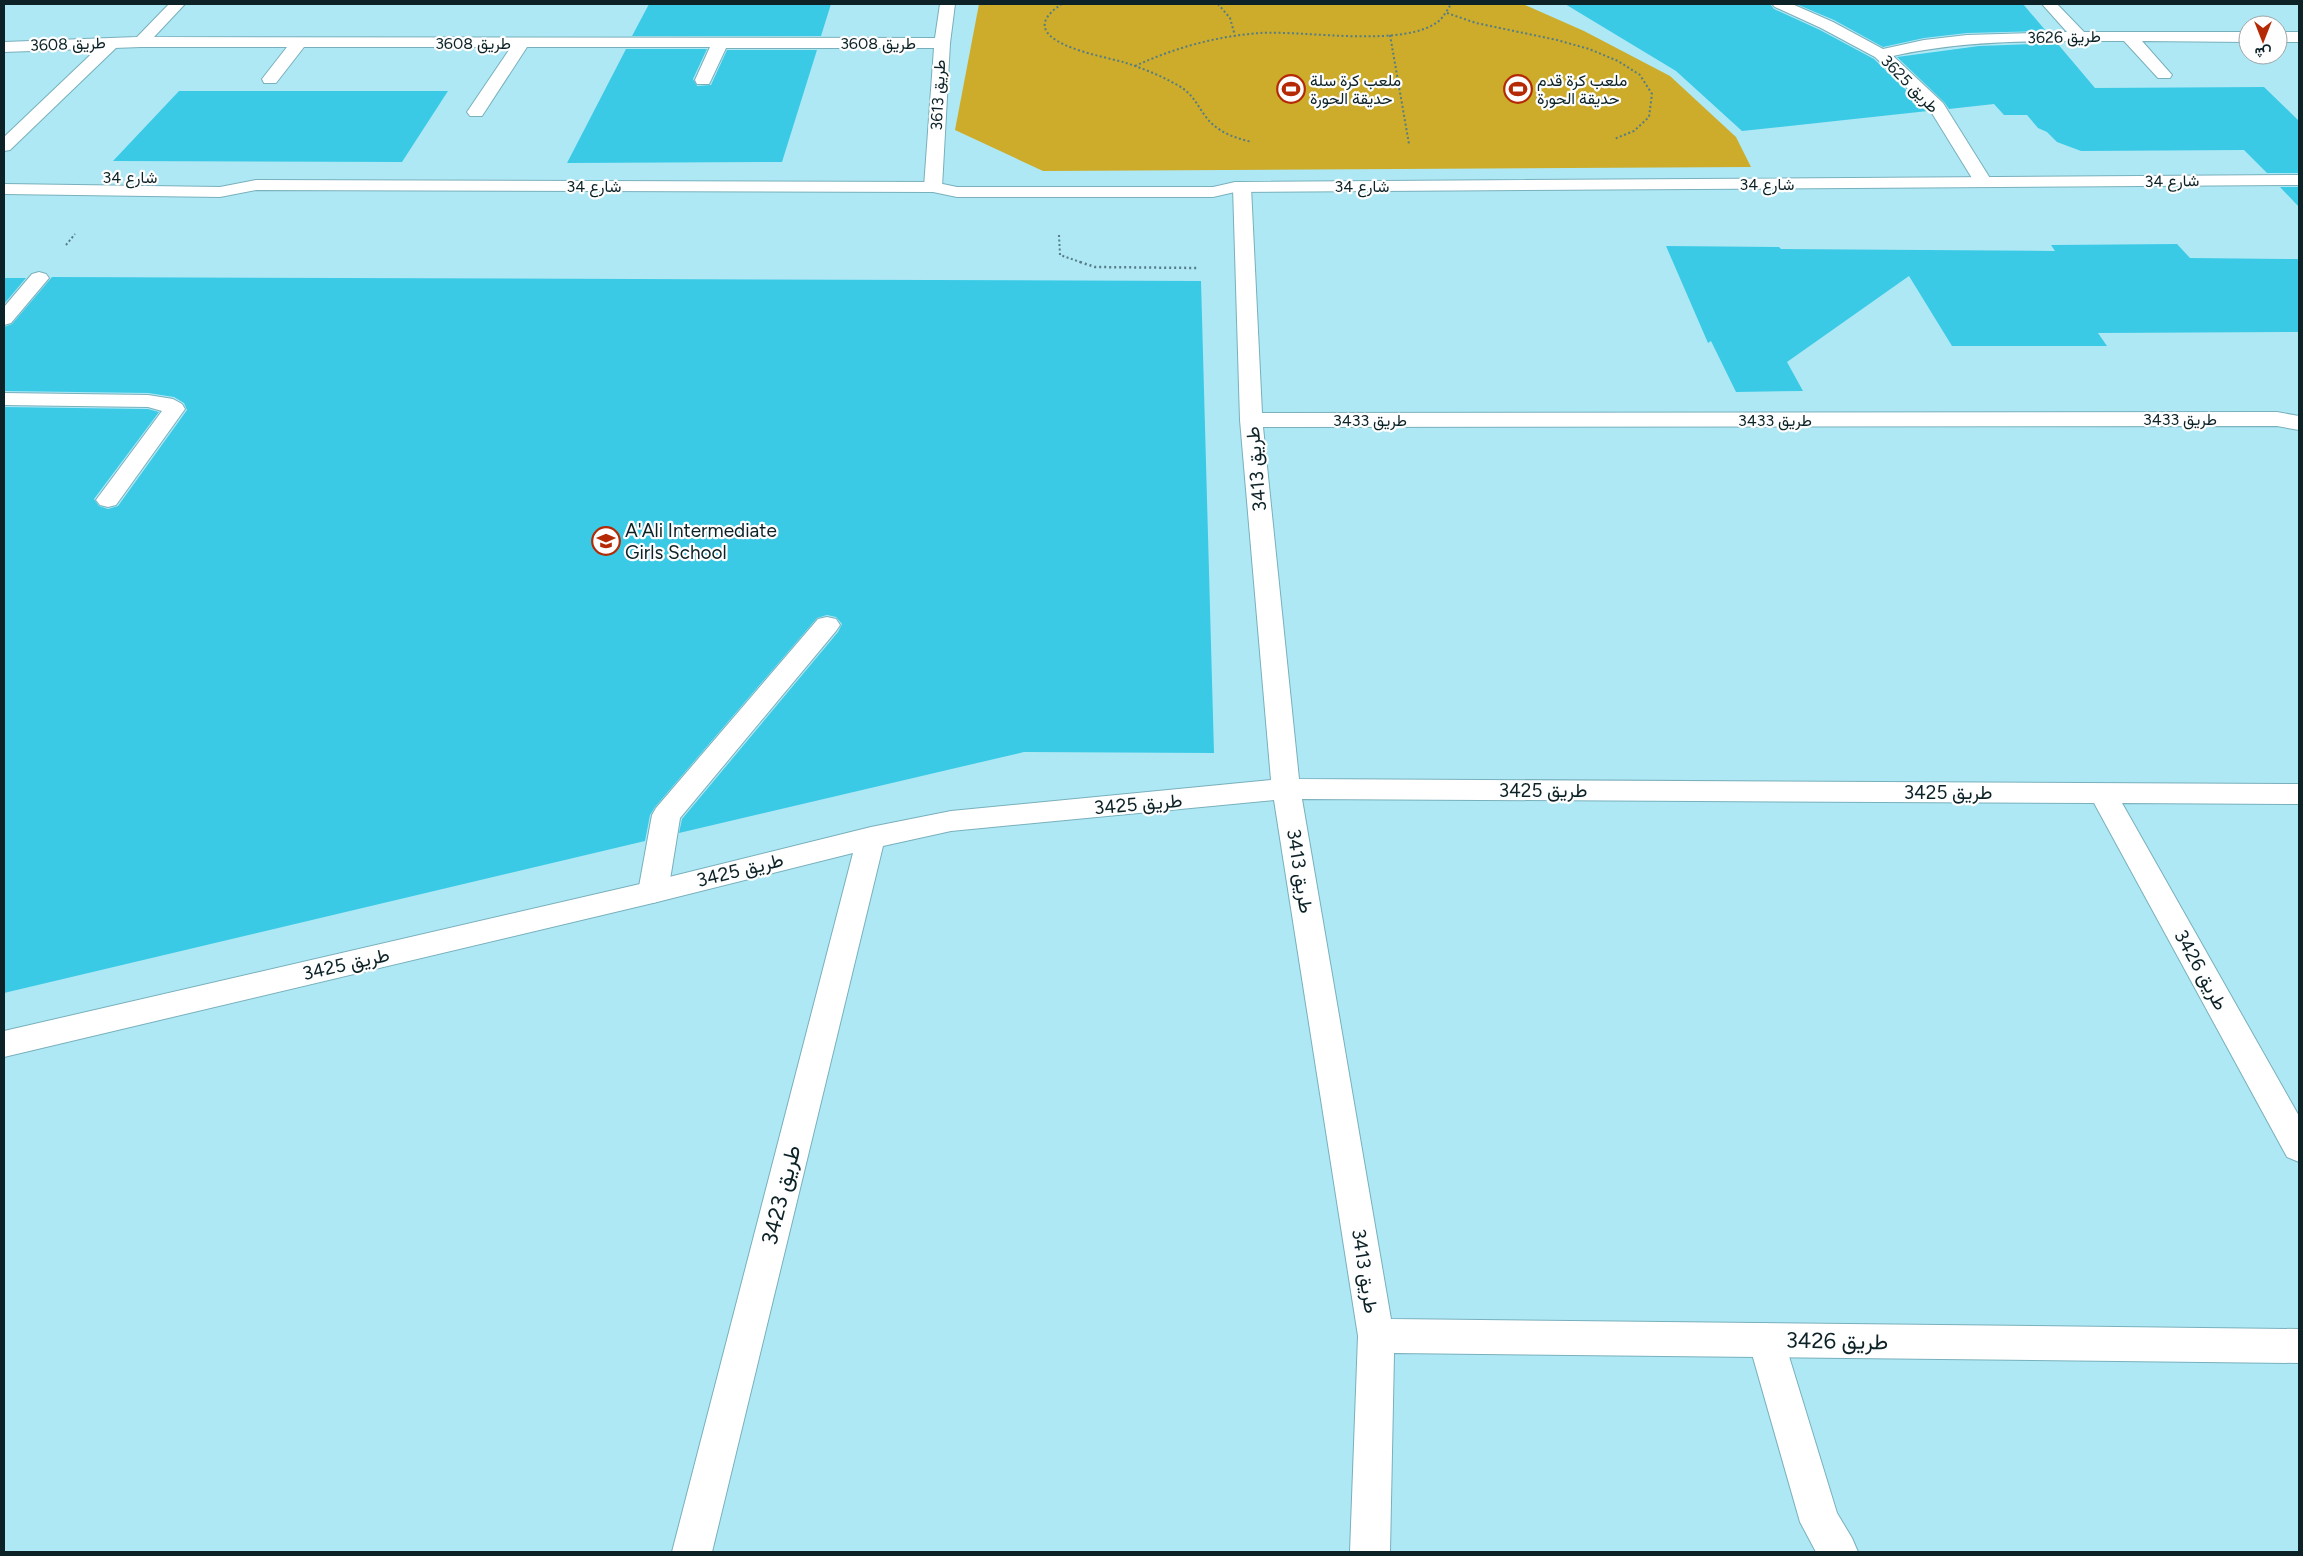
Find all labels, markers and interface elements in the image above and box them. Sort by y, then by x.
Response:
north arrow [2238,15,2288,65]
street label: طريق 3626 [2027,27,2101,48]
street label: طريق 3608 [30,33,106,56]
street label: طريق 3608 [435,34,511,54]
street label: طريق 3608 [840,34,916,54]
text: ش [2254,44,2271,61]
street label: طريق 3625 [1876,51,1943,118]
street label: طريق 3613 [927,59,950,131]
place label: ملعب كرة سلة حديقة الحورة [1310,71,1401,109]
place label: ملعب كرة قدم حديقة الحورة [1537,71,1627,109]
sports icon: ملعب كرة سلة حديقة الحورة [1276,74,1306,104]
sports icon: ملعب كرة قدم حديقة الحورة [1503,74,1533,104]
street label: شارع 34 [103,168,157,189]
street label: شارع 34 [2144,171,2200,193]
street label: شارع 34 [1740,175,1794,196]
street label: شارع 34 [567,177,621,198]
street label: شارع 34 [1335,177,1389,198]
street label: طريق 3433 [2143,410,2217,430]
street label: طريق 3433 [1333,411,1407,431]
street label: طريق 3433 [1738,411,1812,431]
street label: طريق 3413 [1241,426,1271,512]
place label: A'Ali Intermediate Girls School [625,519,777,564]
school or university icon: A'Ali Intermediate Girls School [591,526,621,556]
street label: طريق 3425 [1499,779,1587,802]
street label: طريق 3425 [1904,781,1992,804]
street label: طريق 3425 [1093,789,1183,819]
street label: طريق 3413 [1282,827,1318,915]
street label: طريق 3425 [694,848,786,892]
street label: طريق 3426 [2169,926,2233,1014]
street label: طريق 3425 [300,943,392,985]
street label: طريق 3423 [756,1142,806,1248]
street label: طريق 3413 [1347,1227,1383,1315]
street label: طريق 3426 [1786,1327,1888,1355]

